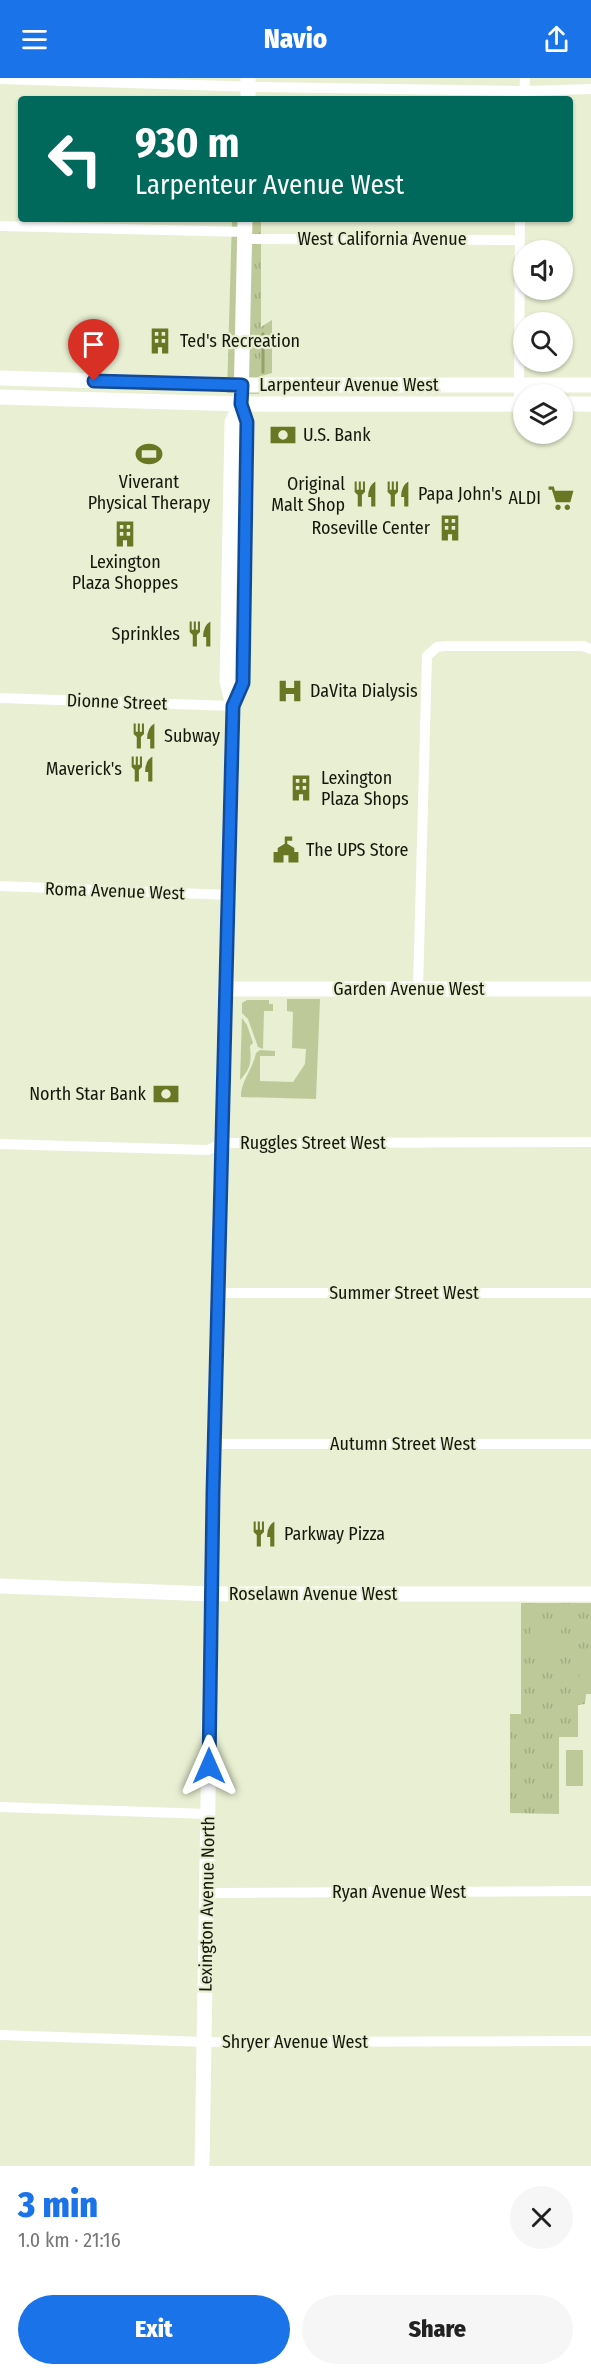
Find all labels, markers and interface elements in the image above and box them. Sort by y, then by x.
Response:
icon: menu [18,23,51,56]
text: Navio [264,23,327,55]
icon: share [540,23,573,56]
text: 930 m [135,118,239,168]
icon: left [36,120,114,198]
text: Larpenteur Avenue West [135,169,404,201]
street label: West California Avenue [297,228,467,250]
map controls [513,240,573,444]
button: sound [513,240,573,300]
button: search [513,312,573,372]
pin [68,319,119,381]
building icon: Ted's Recreation [145,326,175,356]
icon: arrive [77,328,110,361]
place label: Ted's Recreation [180,330,300,352]
street label: Larpenteur Avenue West [259,374,439,396]
button: layers [513,384,573,444]
bank icon: U.S. Bank [268,420,298,450]
place label: U.S. Bank [303,424,371,446]
sports icon: Viverant Physical Therapy [134,439,164,469]
place label: Viverant Physical Therapy [88,471,210,514]
place label: Original Malt Shop [271,473,345,516]
restaurant icon: Original Malt Shop [350,479,380,509]
restaurant icon: Papa John's [383,479,413,509]
place label: Papa John's [418,483,502,505]
supermarket icon: ALDI [546,483,576,513]
place label: ALDI [508,487,541,509]
building icon: Roseville Center [435,513,465,543]
place label: Roseville Center [311,517,431,539]
building icon: Lexington Plaza Shoppes [110,519,140,549]
place label: Lexington Plaza Shoppes [72,551,178,594]
restaurant icon: Sprinkles [185,619,215,649]
place label: Sprinkles [112,623,180,645]
hospital icon: DaVita Dialysis [275,676,305,706]
place label: DaVita Dialysis [310,680,418,702]
street label: Dionne Street [66,689,168,715]
restaurant icon: Subway [129,721,159,751]
place label: Subway [164,725,220,747]
restaurant icon: Maverick's [127,754,157,784]
place label: Maverick's [46,758,122,780]
place label: Lexington Plaza Shops [321,767,409,810]
building icon: Lexington Plaza Shops [286,773,316,803]
public building icon: The UPS Store [271,835,301,865]
place label: The UPS Store [306,839,409,861]
street label: Roma Avenue West [45,878,185,904]
street label: Garden Avenue West [333,978,485,1000]
bank icon: North Star Bank [151,1079,181,1109]
place label: North Star Bank [29,1083,147,1105]
street label: Ruggles Street West [240,1132,386,1154]
street label: Summer Street West [329,1282,479,1304]
street label: Autumn Street West [330,1433,476,1455]
restaurant icon: Parkway Pizza [249,1519,279,1549]
place label: Parkway Pizza [284,1523,385,1545]
street label: Roselawn Avenue West [229,1583,397,1605]
position arrow [177,1734,241,1798]
street label: Lexington Avenue North [194,1816,220,1992]
street label: Ryan Avenue West [332,1881,466,1903]
street label: Shryer Avenue West [222,2031,368,2053]
text: 3 min [18,2183,98,2227]
button: close [510,2186,573,2249]
text: 1.0 km · 21:16 [18,2228,121,2252]
button: Exit [18,2295,290,2364]
button: Share [302,2295,573,2364]

